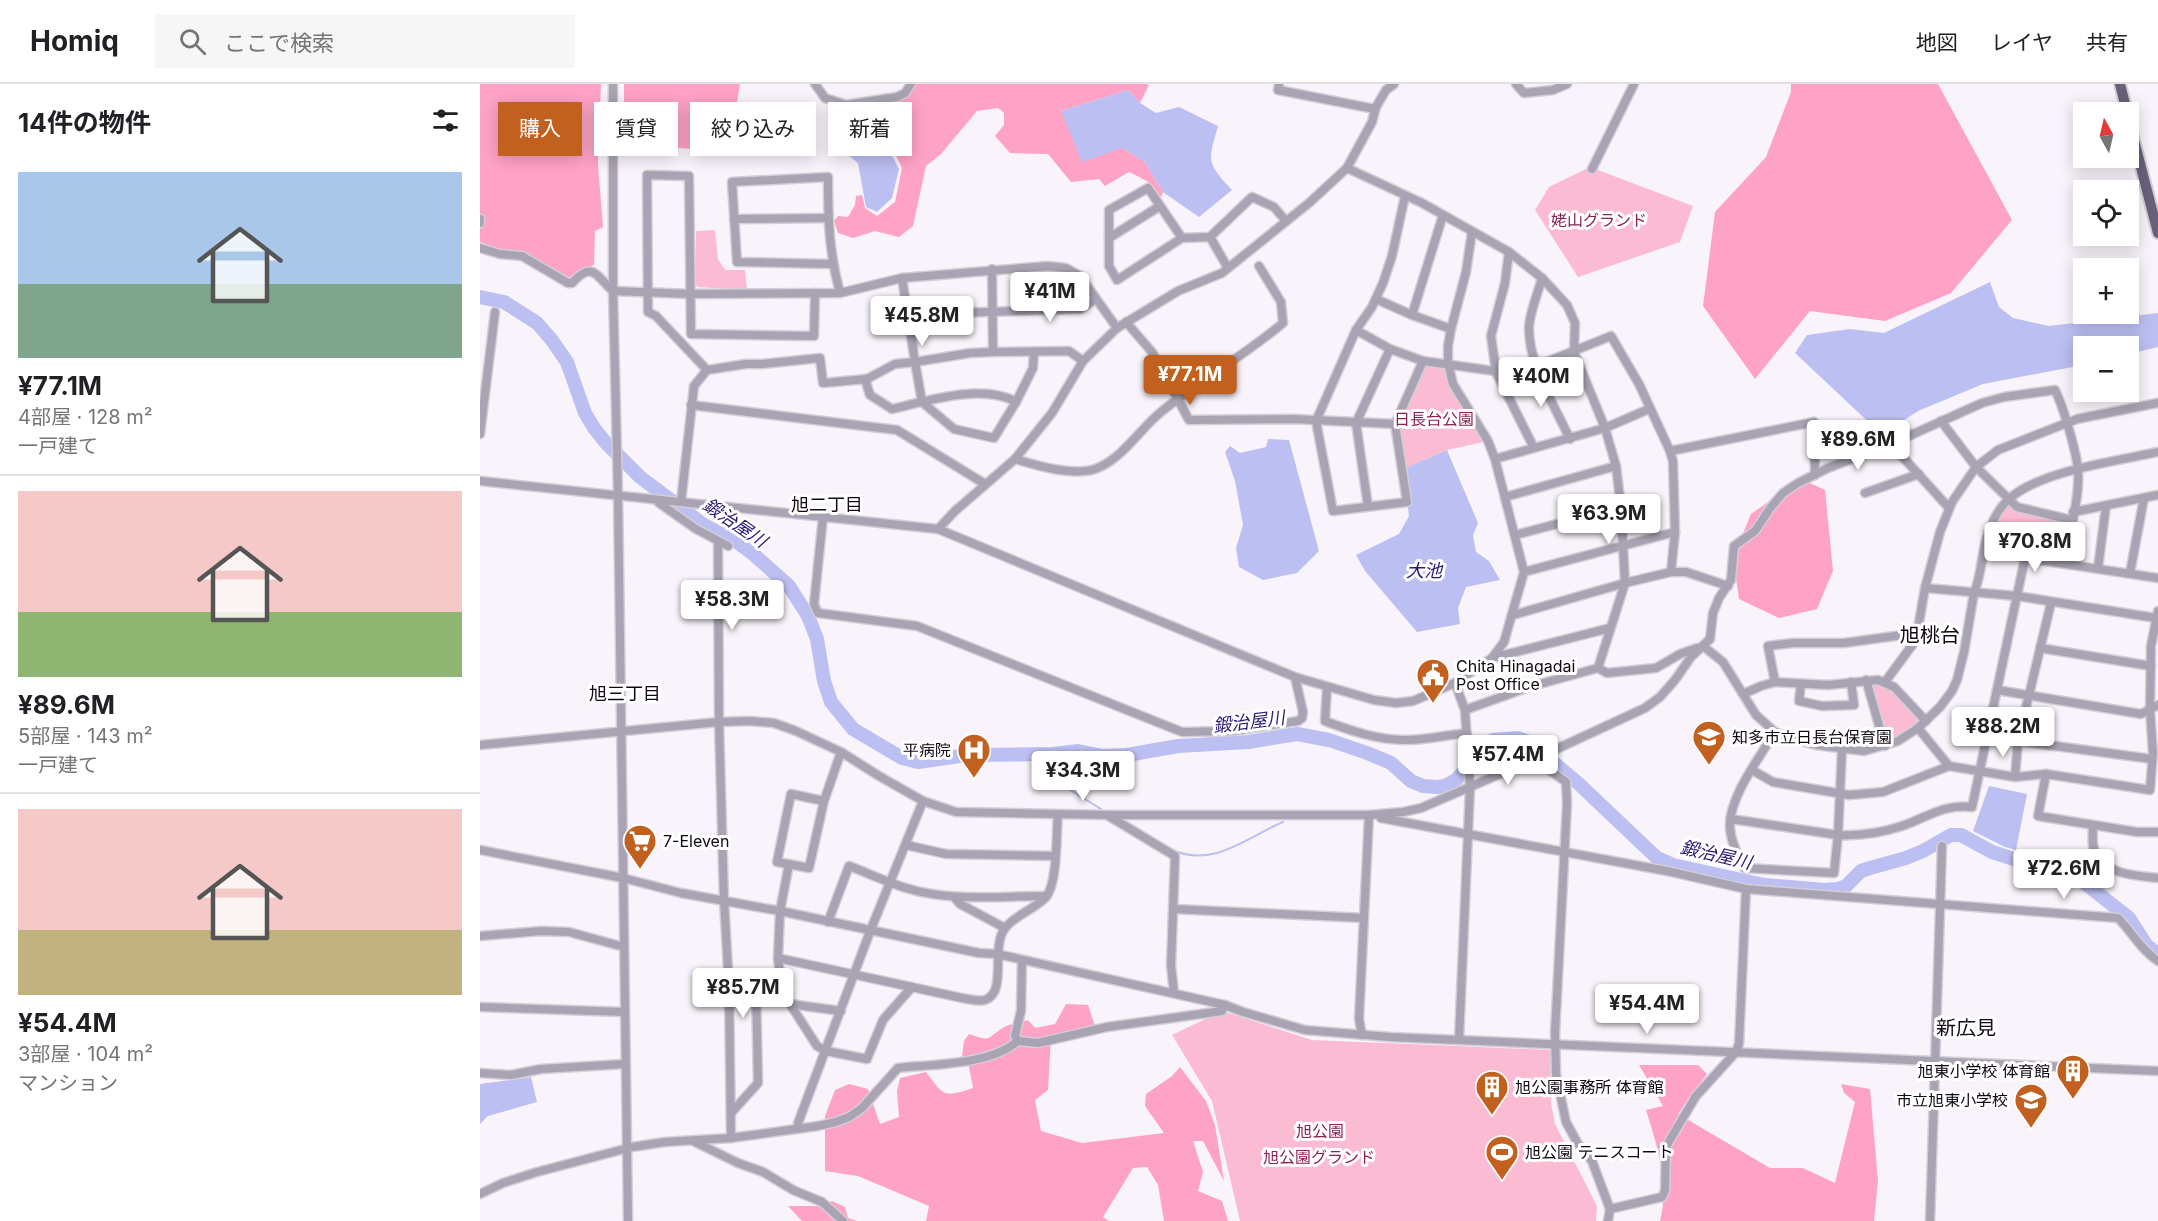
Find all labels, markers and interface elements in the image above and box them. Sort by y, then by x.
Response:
search box [155,14,575,68]
text: Homiq [30,24,119,58]
icon: search [176,25,209,58]
text: ここで検索 [224,30,334,56]
text: 地図 [1916,30,1958,55]
text: レイヤ [1991,30,2053,55]
text: 共有 [2086,30,2128,55]
chip: 購入 [498,102,582,156]
chip: 賃貸 [594,102,678,156]
chip: 絞り込み [690,102,816,156]
chip: 新着 [828,102,912,156]
north arrow [2073,102,2139,168]
map controls [2073,102,2139,402]
icon: filters [429,104,462,137]
text: 14件の物件 [18,107,151,138]
button: locate [2073,180,2139,246]
park label: 姥山グランド [1551,210,1647,230]
icon: home [186,211,294,319]
button: + [2073,258,2139,324]
pin: ¥41M [1014,272,1086,323]
text: ¥41M [1024,279,1076,303]
pin: ¥45.8M [873,296,971,347]
text: ¥45.8M [884,303,960,327]
button: − [2073,336,2139,402]
pin: ¥77.1M [1141,355,1239,406]
pin: ¥40M [1505,357,1577,408]
text: ¥77.1M [1158,362,1222,386]
text: ¥40M [1512,364,1570,388]
text: ¥77.1M [18,370,102,401]
text: 4部屋 · 128 m² [18,405,153,429]
park label: 日長台公園 [1394,409,1474,429]
pin: ¥89.6M [1809,420,1907,471]
text: ¥89.6M [1821,427,1895,451]
text: 一戸建て [18,434,98,458]
water label: 鍛治屋川 [700,494,773,553]
district label: 旭二丁目 [791,494,863,515]
pin: ¥63.9M [1560,494,1658,545]
text: ¥63.9M [1572,501,1646,525]
pin: ¥70.8M [1986,522,2084,573]
text: ¥70.8M [1998,529,2072,553]
icon: home [186,530,294,638]
water label: 大池 [1406,560,1444,581]
pin: ¥58.3M [683,580,781,631]
text: ¥58.3M [695,587,769,611]
district label: 旭桃台 [1900,623,1960,647]
place label: Chita Hinagadai Post Office [1456,656,1575,694]
public building icon: Chita Hinagadai Post Office [1415,657,1451,704]
district label: 旭三丁目 [589,683,661,704]
text: ¥89.6M [18,689,115,720]
water label: 鍛治屋川 [1212,706,1288,736]
pin: ¥88.2M [1954,707,2052,758]
text: ¥88.2M [1966,714,2040,738]
school or university icon: 知多市立日長台保育園 [1691,719,1727,766]
text: 5部屋 · 143 m² [18,724,153,748]
place label: 知多市立日長台保育園 [1732,727,1892,747]
hospital icon: 平病院 [956,732,992,779]
pin: ¥57.4M [1459,735,1557,786]
place label: 平病院 [903,740,951,760]
text: ¥57.4M [1472,742,1544,766]
pin: ¥34.3M [1034,751,1132,802]
text: 一戸建て [18,753,98,777]
text: ¥34.3M [1046,758,1120,782]
supermarket icon: 7-Eleven [622,823,658,870]
place label: 7-Eleven [663,831,729,851]
water label: 鍛治屋川 [1679,836,1756,873]
icon: home [186,848,294,956]
pin: ¥72.6M [2015,849,2113,900]
text: ¥72.6M [2027,856,2101,880]
pin: ¥85.7M [694,968,792,1019]
text: ¥85.7M [706,975,780,999]
pin: ¥54.4M [1598,984,1696,1035]
text: ¥54.4M [1609,991,1685,1015]
text: ¥54.4M [18,1007,117,1038]
district label: 新広見 [1936,1016,1996,1040]
text: 3部屋 · 104 m² [18,1042,153,1066]
building icon: 旭東小学校 体育館 [2055,1053,2091,1100]
place label: 旭東小学校 体育館 [1917,1061,2050,1081]
building icon: 旭公園事務所 体育館 [1474,1069,1510,1116]
text: マンション [18,1071,118,1095]
place label: 旭公園事務所 体育館 [1515,1077,1664,1097]
school or university icon: 市立旭東小学校 [2013,1082,2049,1129]
place label: 市立旭東小学校 [1896,1090,2008,1110]
park label: 旭公園 [1296,1121,1344,1141]
sports icon: 旭公園 テニスコート [1484,1134,1520,1181]
place label: 旭公園 テニスコート [1525,1142,1674,1162]
park label: 旭公園グランド [1263,1147,1375,1167]

